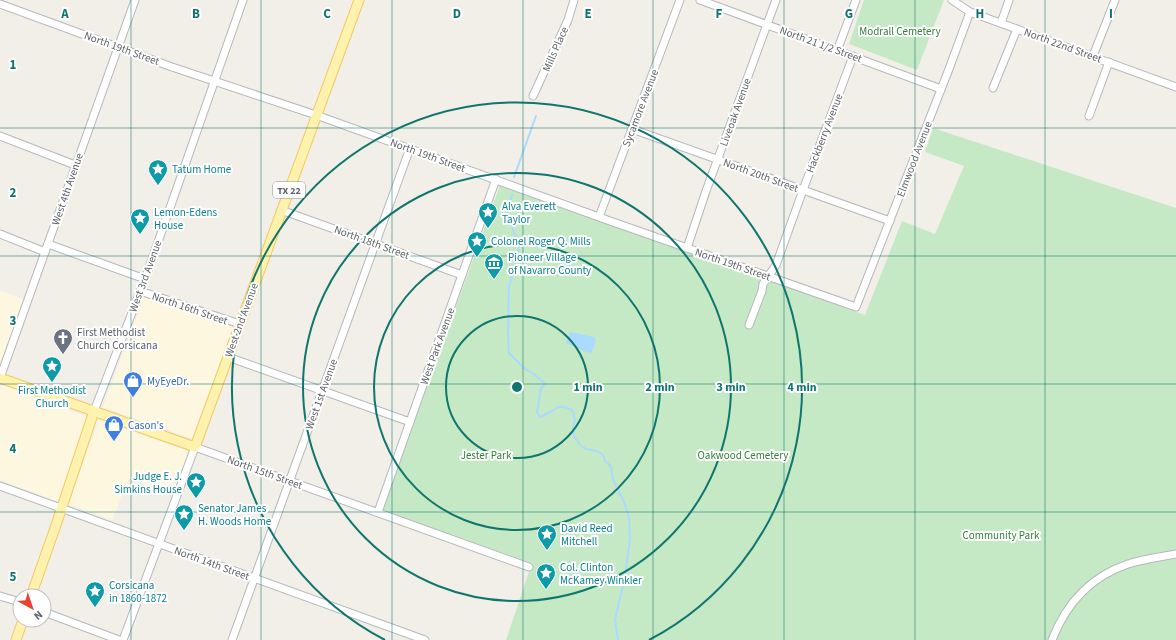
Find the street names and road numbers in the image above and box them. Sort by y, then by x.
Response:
street label: North 21 1/2 Street [778,23,864,66]
street label: Mills Place [539,24,572,74]
street label: North 22nd Street [1022,24,1104,67]
street label: North 19th Street [82,28,162,69]
street label: Sycamore Avenue [619,67,662,149]
street label: Liveoak Avenue [716,76,755,148]
street label: Hackberry Avenue [802,91,847,175]
street label: Elmwood Avenue [893,119,936,199]
street label: North 19th Street [388,135,468,176]
street label: West 4th Avenue [48,150,87,227]
street label: North 20th Street [721,155,801,196]
road number: TX 22 [273,182,305,198]
street label: North 18th Street [332,222,412,263]
street label: West 3rd Avenue [125,237,166,314]
street label: North 19th Street [693,244,773,285]
street label: West 2nd Avenue [221,280,262,359]
street label: North 16th Street [150,288,230,329]
street label: West Park Avenue [417,305,459,387]
street label: West 1st Avenue [302,356,341,432]
street label: North 15th Street [225,452,305,493]
street label: North 14th Street [172,543,252,584]

